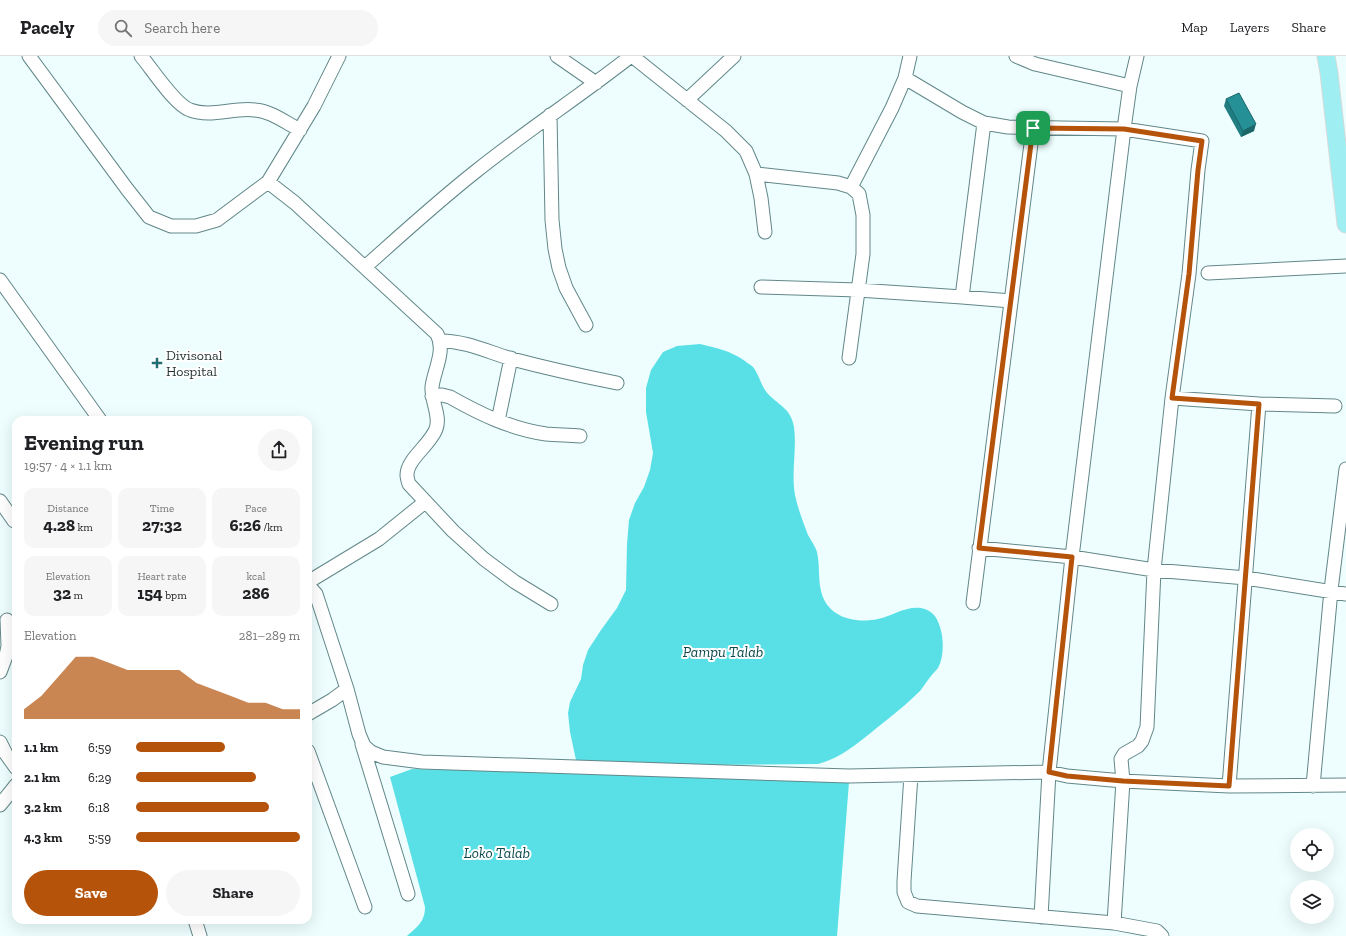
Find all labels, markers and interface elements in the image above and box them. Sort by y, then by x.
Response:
search box [98,10,378,46]
text: Pacely [20,16,74,39]
icon: search [112,17,134,39]
text: Search here [144,19,220,37]
text: Map [1181,19,1208,36]
text: Layers [1230,19,1269,36]
text: Share [1291,19,1326,36]
pin [1016,111,1050,145]
icon: arrive [1022,117,1044,139]
place label: Divisonal Hospital [166,347,223,380]
marker: Divisonal Hospital [151,357,163,369]
text: Evening run [24,429,144,456]
button: share [258,429,300,471]
text: 19:57 · 4 × 1.1 km [24,458,112,473]
text: Distance [47,502,89,515]
text: Time [150,502,174,515]
text: Pace [245,502,267,515]
text: 4.28 [43,515,75,535]
text: 27:32 [142,515,182,535]
text: 6:26 [229,515,261,535]
text: km [75,521,93,534]
text: /km [261,521,283,534]
text: Elevation [46,570,90,583]
text: Heart rate [138,570,186,583]
text: kcal [247,570,265,583]
text: 32 [53,583,71,603]
text: 154 [137,583,163,603]
text: 286 [242,583,270,603]
text: m [71,589,83,602]
text: bpm [163,589,187,602]
text: Elevation [24,628,76,643]
text: 281–289 m [239,628,300,643]
water label: Pampu Talab [683,643,763,661]
text: 1.1 km [24,740,58,755]
text: 6:59 [88,740,111,755]
text: 2.1 km [24,770,60,785]
text: 6:29 [88,770,111,785]
text: 3.2 km [24,800,62,815]
text: 6:18 [88,800,110,815]
map controls [1290,828,1334,924]
button: locate [1290,828,1334,872]
text: 4.3 km [24,830,62,845]
text: 5:59 [88,830,111,845]
water label: Loko Talab [464,844,530,862]
button: Save [24,870,158,916]
button: Share [166,870,300,916]
button: layers [1290,880,1334,924]

